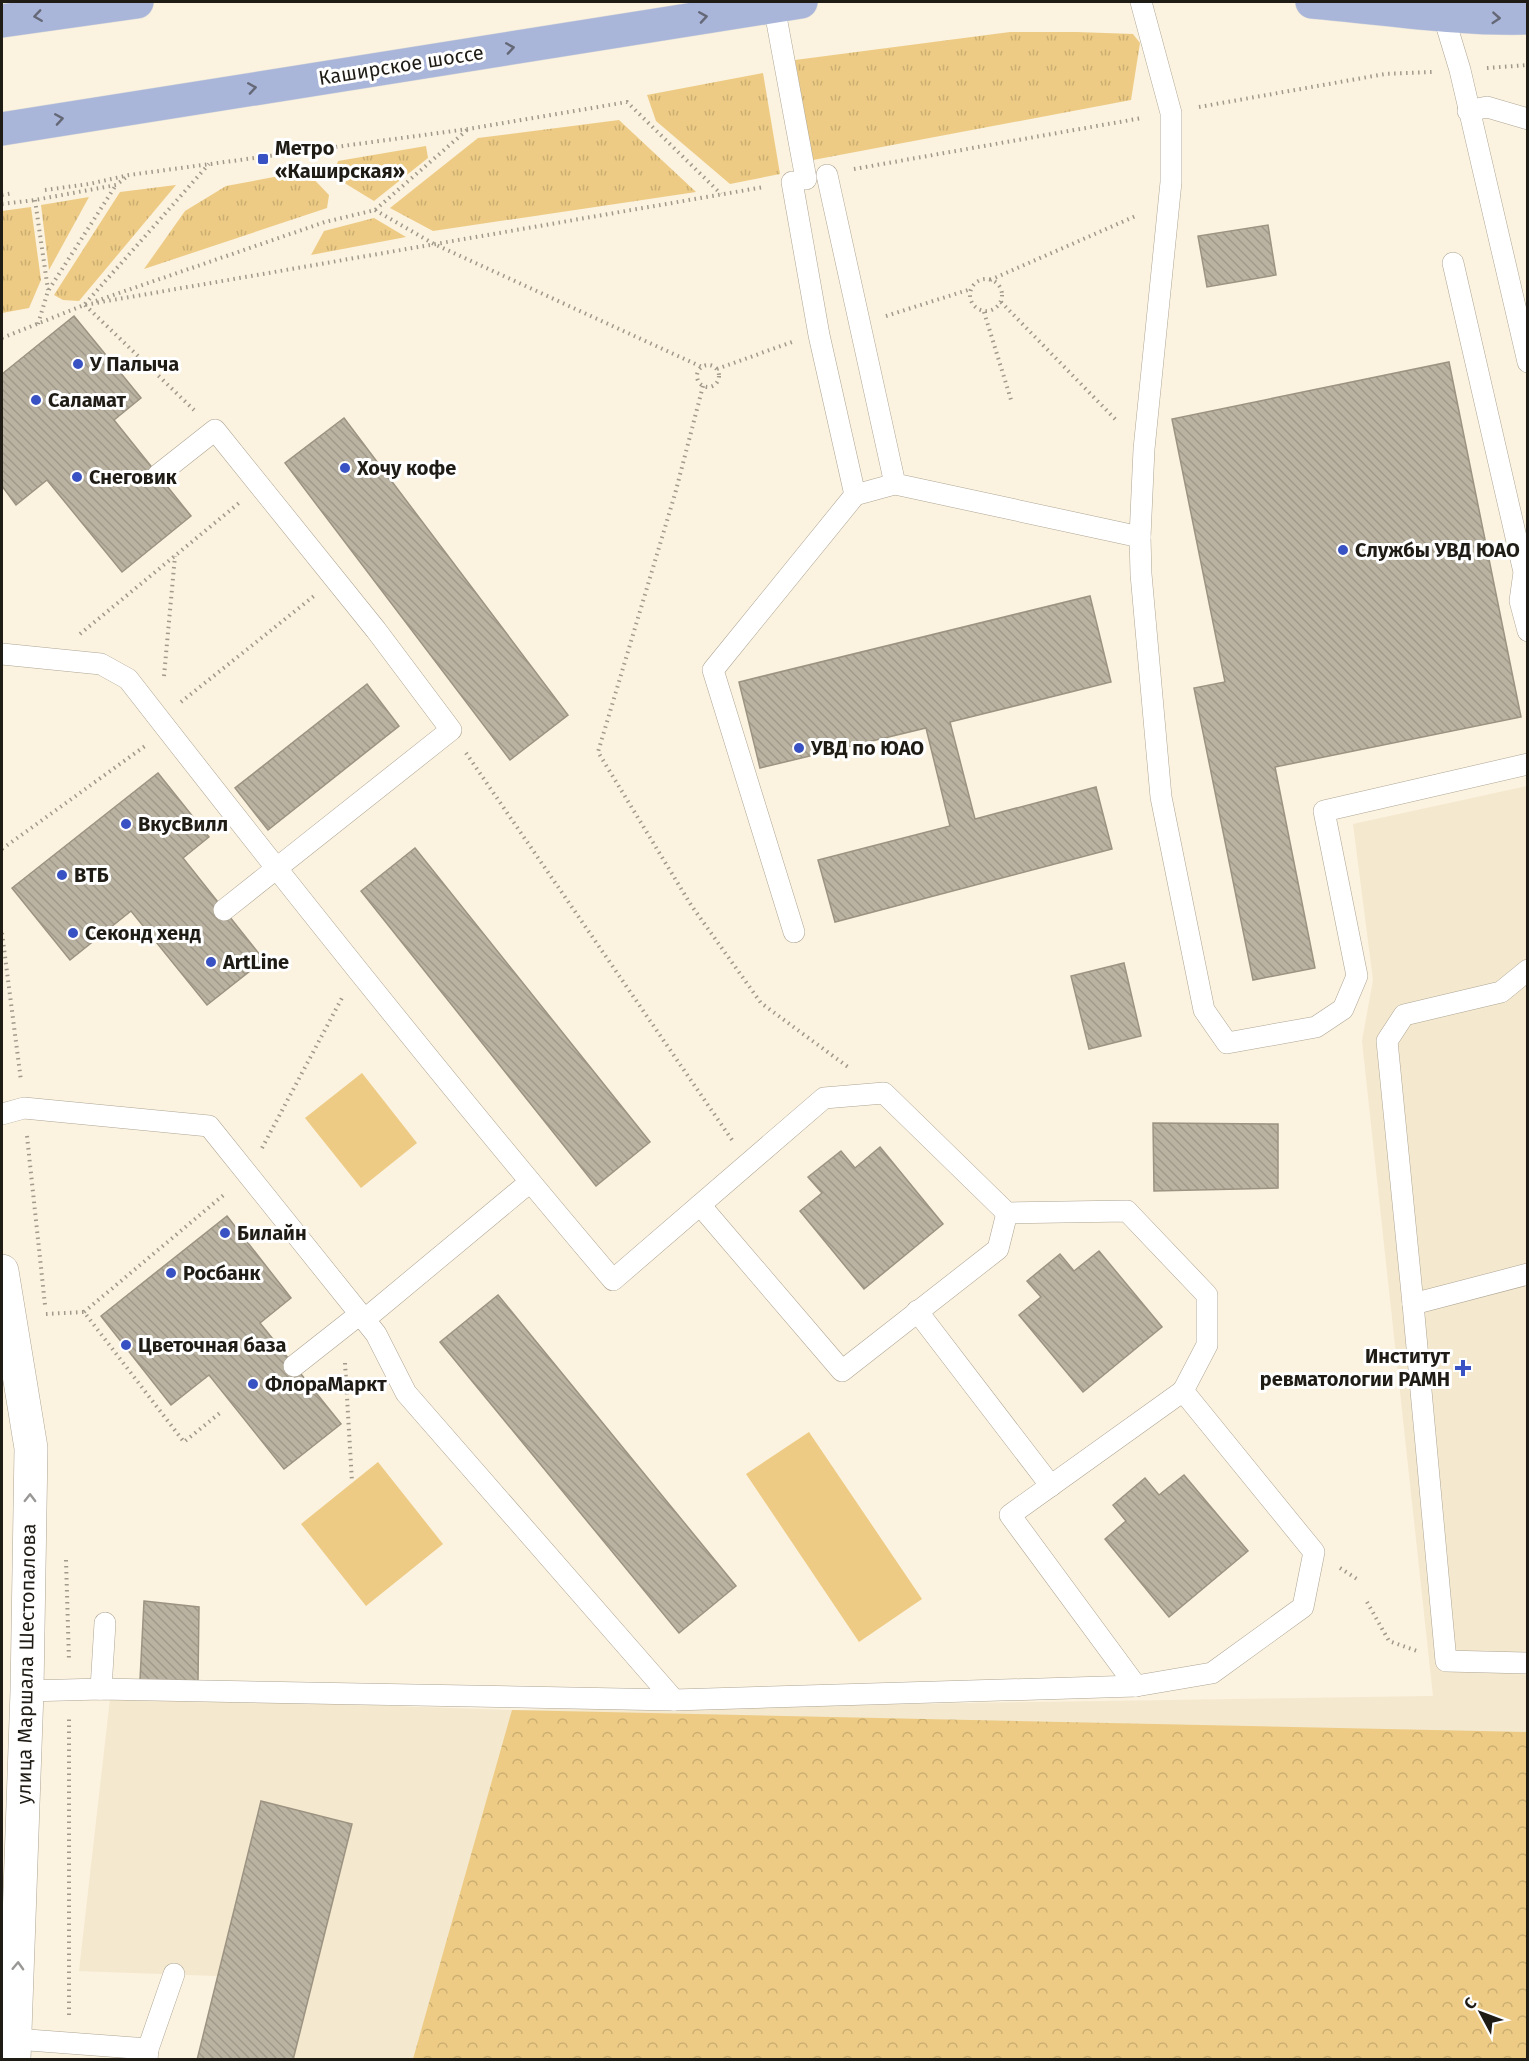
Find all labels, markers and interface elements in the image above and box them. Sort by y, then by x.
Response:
one-way arrow [33,9,42,21]
one-way arrow [1492,11,1501,24]
one-way arrow [698,12,708,24]
street label: Каширское шоссе [317,40,485,90]
one-way arrow [505,42,515,55]
one-way arrow [247,82,256,94]
one-way arrow [55,114,64,126]
place label: Метро «Каширская» [275,136,405,183]
marker: Метро «Каширская» [256,152,270,166]
place label: У Палыча [89,352,179,376]
marker: У Палыча [71,357,85,371]
place label: Саламат [48,388,127,412]
marker: Саламат [29,393,43,407]
place label: Хочу кофе [356,456,456,480]
marker: Хочу кофе [338,461,352,475]
place label: Снеговик [89,465,178,489]
marker: Снеговик [70,470,84,484]
place label: Службы УВД ЮАО [1355,538,1520,562]
marker: Службы УВД ЮАО [1336,543,1350,557]
place label: УВД по ЮАО [810,736,924,760]
marker: УВД по ЮАО [792,741,806,755]
place label: ВкусВилл [138,812,228,836]
marker: ВкусВилл [119,817,133,831]
place label: ВТБ [74,863,109,887]
marker: ВТБ [55,868,69,882]
place label: Секонд хенд [85,921,201,945]
marker: Секонд хенд [66,926,80,940]
place label: ArtLine [222,950,289,974]
marker: ArtLine [204,955,218,969]
place label: Билайн [237,1221,307,1245]
marker: Билайн [218,1226,232,1240]
place label: Росбанк [183,1261,261,1285]
marker: Росбанк [164,1266,178,1280]
place label: Цветочная база [138,1333,286,1357]
marker: Цветочная база [119,1338,133,1352]
place label: Институт ревматологии РАМН [1260,1344,1451,1391]
marker: Институт ревматологии РАМН [1454,1359,1472,1377]
place label: ФлораМаркт [265,1372,387,1396]
marker: ФлораМаркт [246,1377,260,1391]
one-way arrow [24,1493,36,1502]
street label: улица Маршала Шестопалова [12,1523,40,1805]
one-way arrow [12,1961,25,1970]
north arrow [1451,1983,1511,2043]
text: С [1460,1993,1481,2013]

